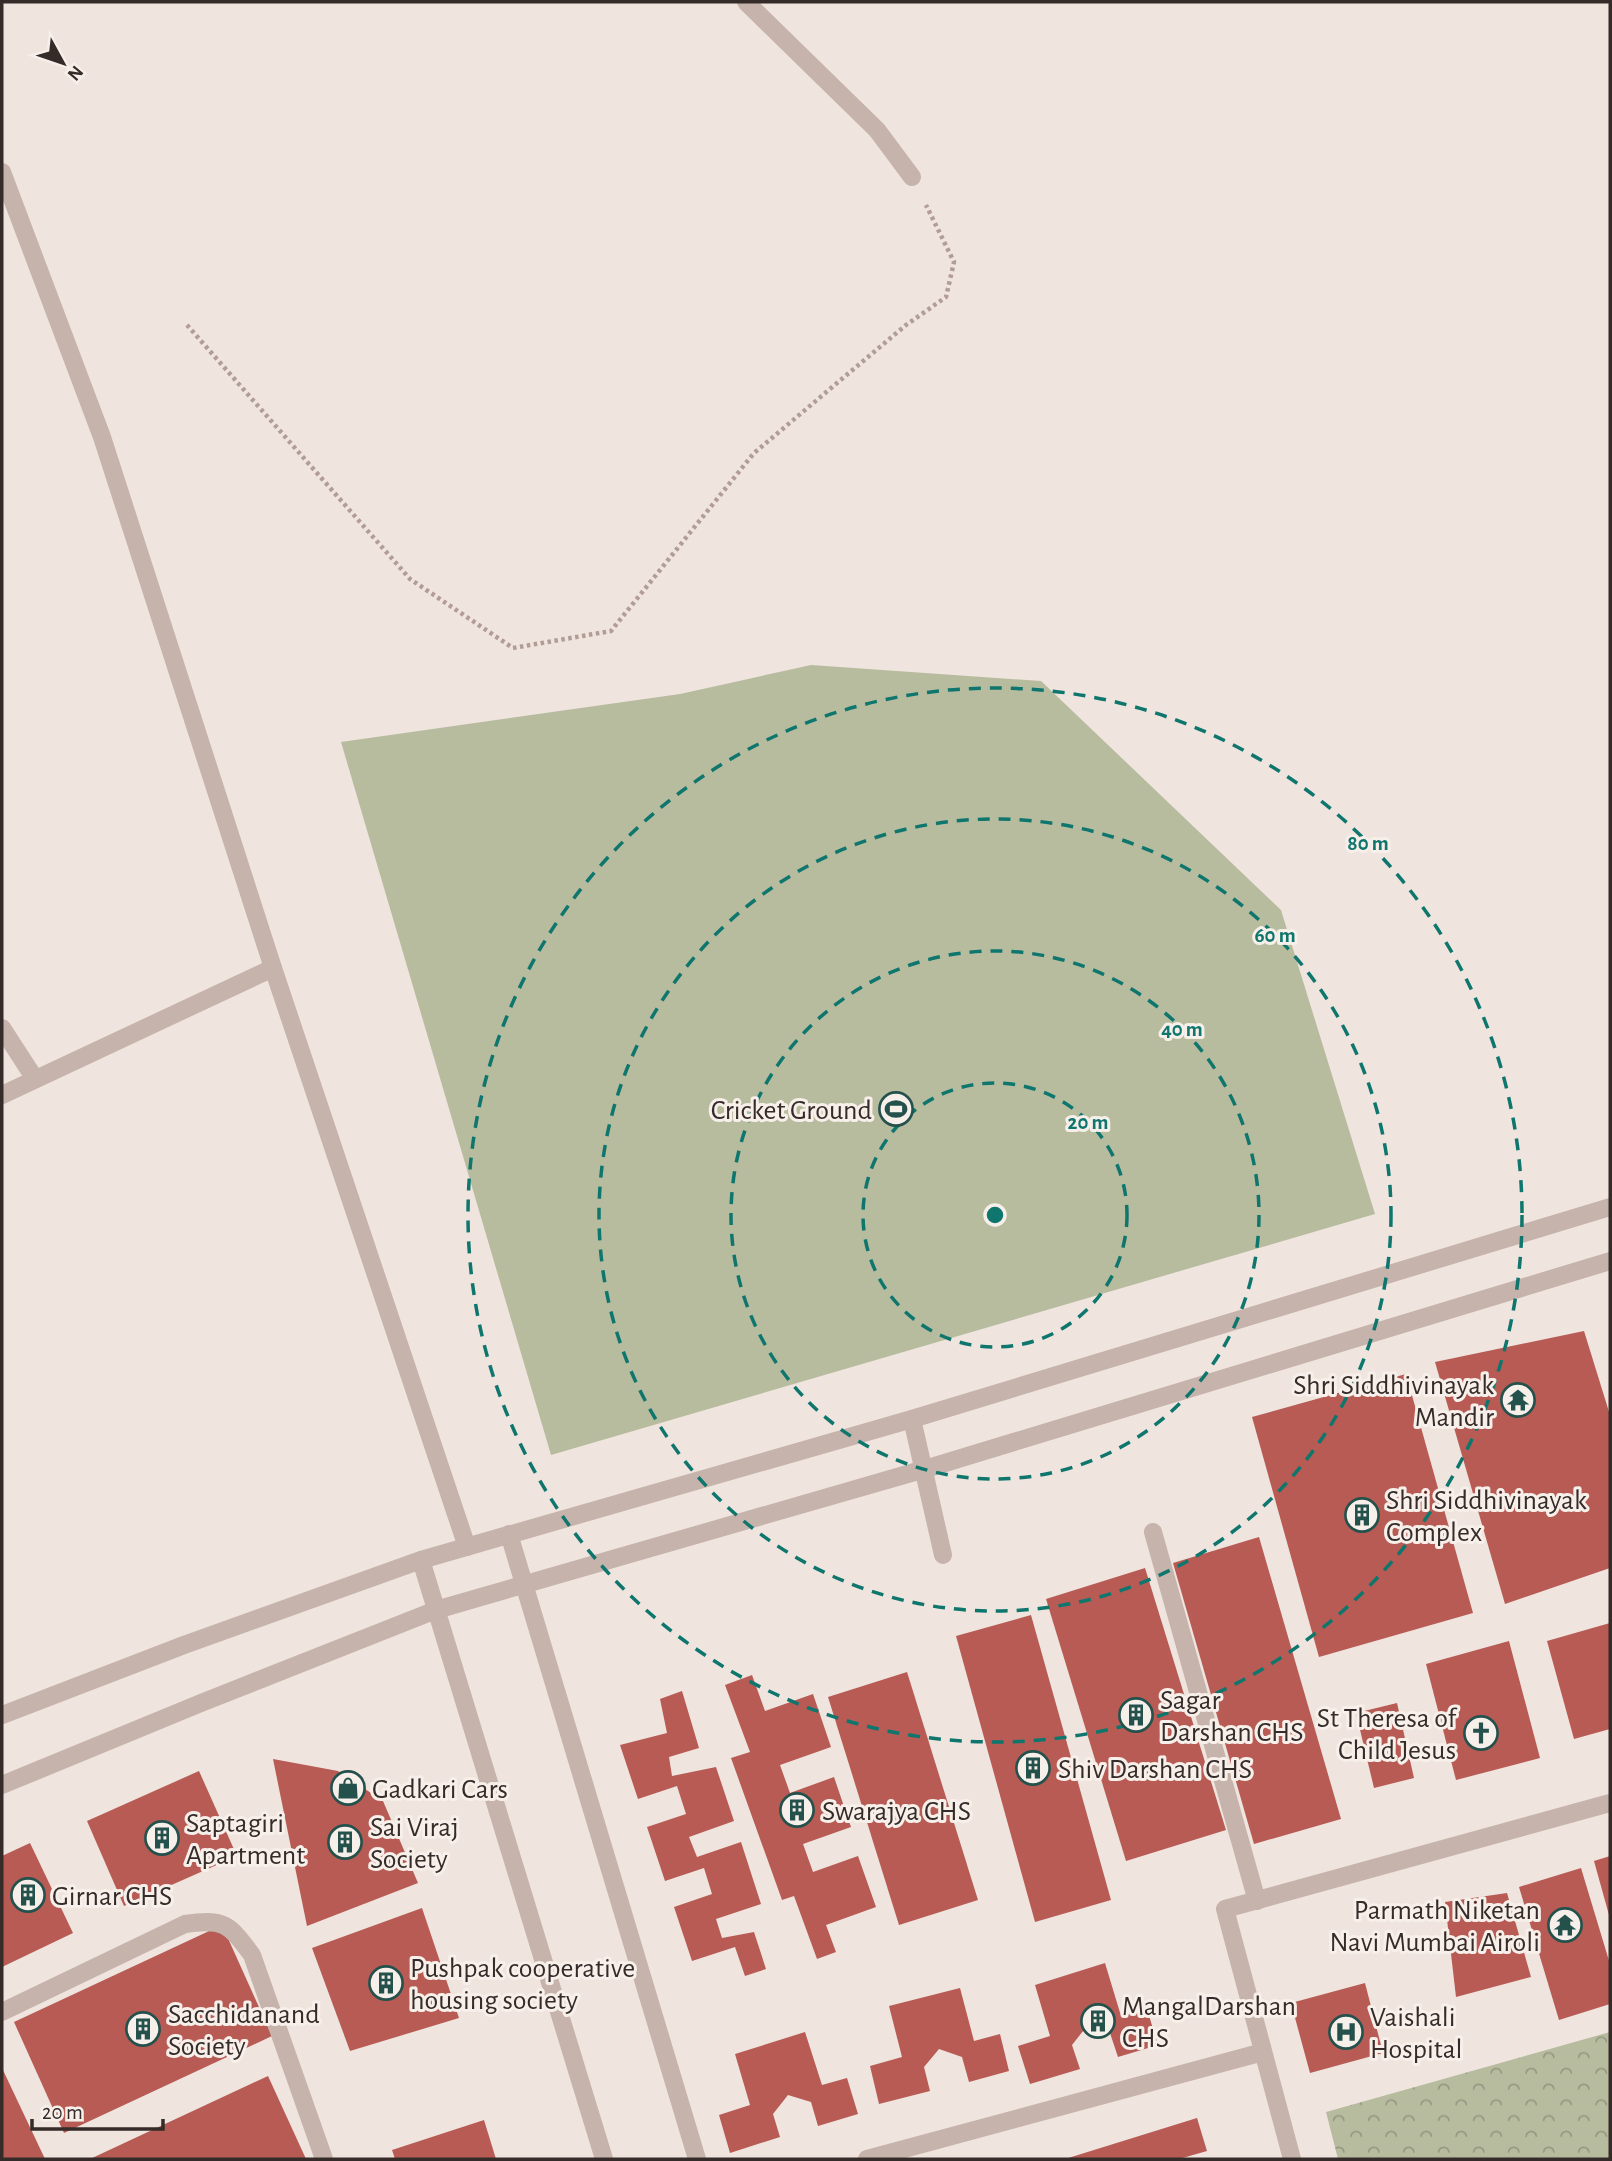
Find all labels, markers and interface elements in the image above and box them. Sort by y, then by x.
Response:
north arrow [28,28,98,98]
text: N [63,62,86,84]
text: 80 m [1347,833,1389,854]
text: 60 m [1254,925,1296,946]
text: 40 m [1161,1019,1203,1040]
sports icon: Cricket Ground [877,1090,915,1128]
place label: Cricket Ground [711,1097,872,1125]
text: 20 m [1068,1112,1108,1133]
centre of rings [983,1203,1007,1227]
place label: Shri Siddhivinayak Mandir [1293,1372,1494,1432]
temple icon: Shri Siddhivinayak Mandir [1499,1381,1537,1419]
place label: Shri Siddhivinayak Complex [1386,1487,1587,1547]
building icon: Shri Siddhivinayak Complex [1343,1496,1381,1534]
place label: Sagar Darshan CHS [1160,1687,1303,1747]
building icon: Sagar Darshan CHS [1117,1696,1155,1734]
place label: St Theresa of Child Jesus [1317,1705,1458,1765]
church icon: St Theresa of Child Jesus [1462,1714,1500,1752]
building icon: Shiv Darshan CHS [1014,1749,1052,1787]
place label: Shiv Darshan CHS [1058,1756,1252,1784]
shop icon: Gadkari Cars [329,1769,367,1807]
place label: Gadkari Cars [372,1776,508,1804]
building icon: Swarajya CHS [778,1791,816,1829]
place label: Swarajya CHS [822,1798,971,1826]
place label: Saptagiri Apartment [186,1810,305,1870]
place label: Sai Viraj Society [370,1814,459,1874]
building icon: Saptagiri Apartment [143,1819,181,1857]
building icon: Sai Viraj Society [326,1823,364,1861]
building icon: Girnar CHS [9,1876,47,1914]
place label: Girnar CHS [52,1883,172,1911]
place label: Parmath Niketan Navi Mumbai Airoli [1330,1897,1540,1957]
temple icon: Parmath Niketan Navi Mumbai Airoli [1546,1906,1584,1944]
place label: Pushpak cooperative housing society [410,1955,635,2015]
building icon: Pushpak cooperative housing society [367,1964,405,2002]
place label: MangalDarshan CHS [1122,1993,1296,2053]
place label: Sacchidanand Society [168,2001,320,2061]
building icon: MangalDarshan CHS [1079,2002,1117,2040]
place label: Vaishali Hospital [1370,2004,1463,2064]
building icon: Sacchidanand Society [124,2010,162,2048]
hospital icon: Vaishali Hospital [1327,2013,1365,2051]
scale bar [32,2088,163,2132]
text: 20 m [42,2102,83,2123]

